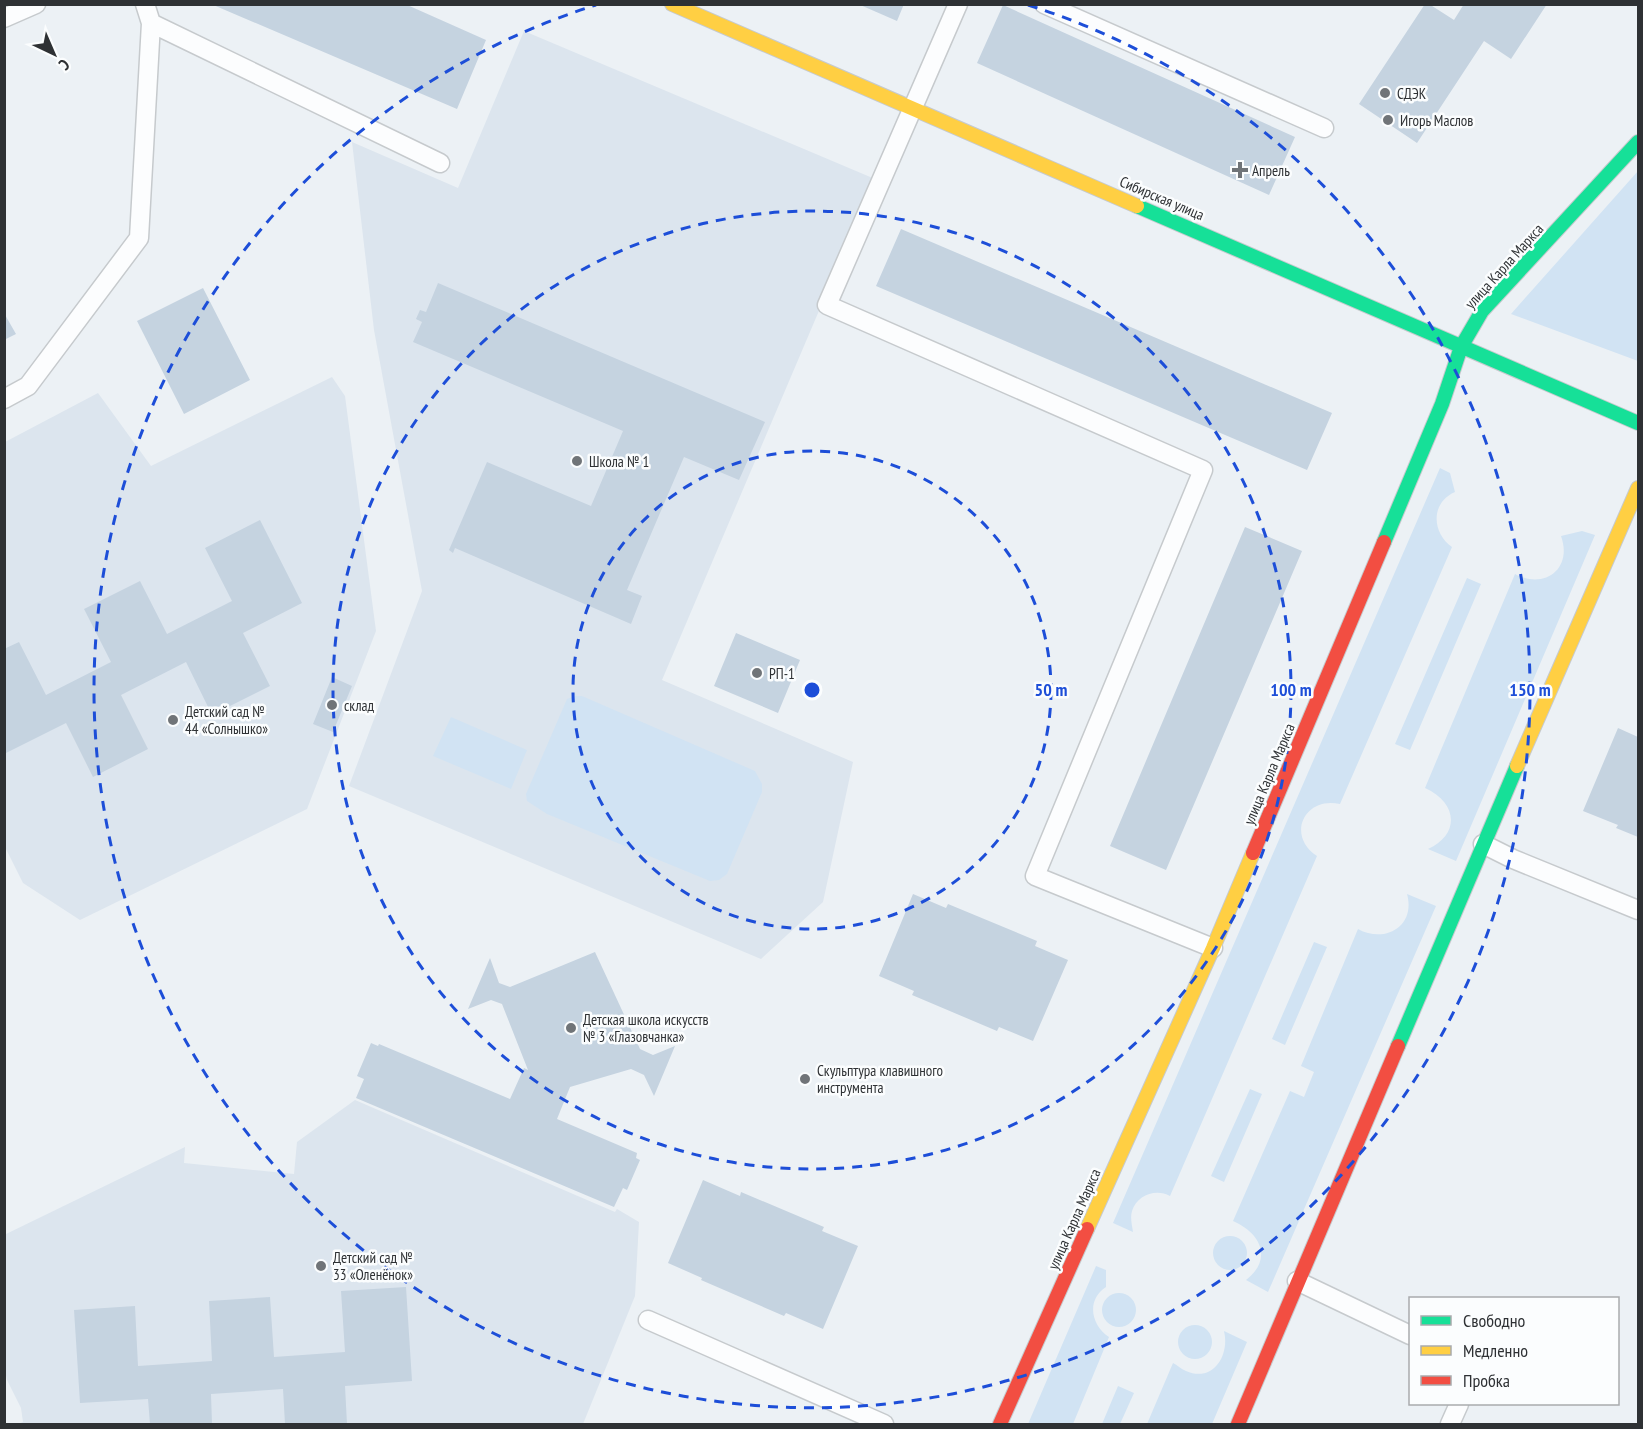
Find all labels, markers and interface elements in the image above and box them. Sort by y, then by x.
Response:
north arrow [24,24,84,84]
text: С [54,55,74,75]
place label: СДЭК [1397,84,1427,103]
marker: СДЭК [1378,86,1392,100]
place label: Игорь Маслов [1400,111,1473,130]
marker: Игорь Маслов [1381,113,1395,127]
place label: Апрель [1252,161,1290,180]
marker: Апрель [1233,163,1247,177]
street label: Сибирская улица [1117,172,1207,224]
street label: улица Карла Маркса [1461,219,1547,313]
place label: Школа № 1 [589,452,649,471]
marker: Школа № 1 [570,454,584,468]
place label: РП-1 [769,664,795,683]
marker: РП-1 [750,666,764,680]
text: 50 m [1035,678,1067,701]
text: 100 m [1270,678,1312,701]
text: 150 m [1509,678,1551,701]
centre of rings [802,680,822,700]
place label: склад [344,696,375,715]
marker: склад [325,698,339,712]
place label: Детский сад № 44 «Солнышко» [185,702,268,738]
marker: Детский сад № 44 «Солнышко» [166,713,180,727]
street label: улица Карла Маркса [1239,720,1299,828]
place label: Детская школа искусств № 3 «Глазовчанка» [583,1010,709,1046]
marker: Детская школа искусств № 3 «Глазовчанка» [564,1021,578,1035]
place label: Скульптура клавишного инструмента [817,1061,943,1097]
marker: Скульптура клавишного инструмента [798,1072,812,1086]
street label: улица Карла Маркса [1043,1166,1105,1272]
place label: Детский сад № 33 «Оленёнок» [333,1248,413,1284]
marker: Детский сад № 33 «Оленёнок» [314,1259,328,1273]
legend [1409,1297,1619,1405]
text: Свободно [1463,1309,1526,1332]
text: Медленно [1463,1339,1528,1362]
text: Пробка [1463,1369,1510,1392]

